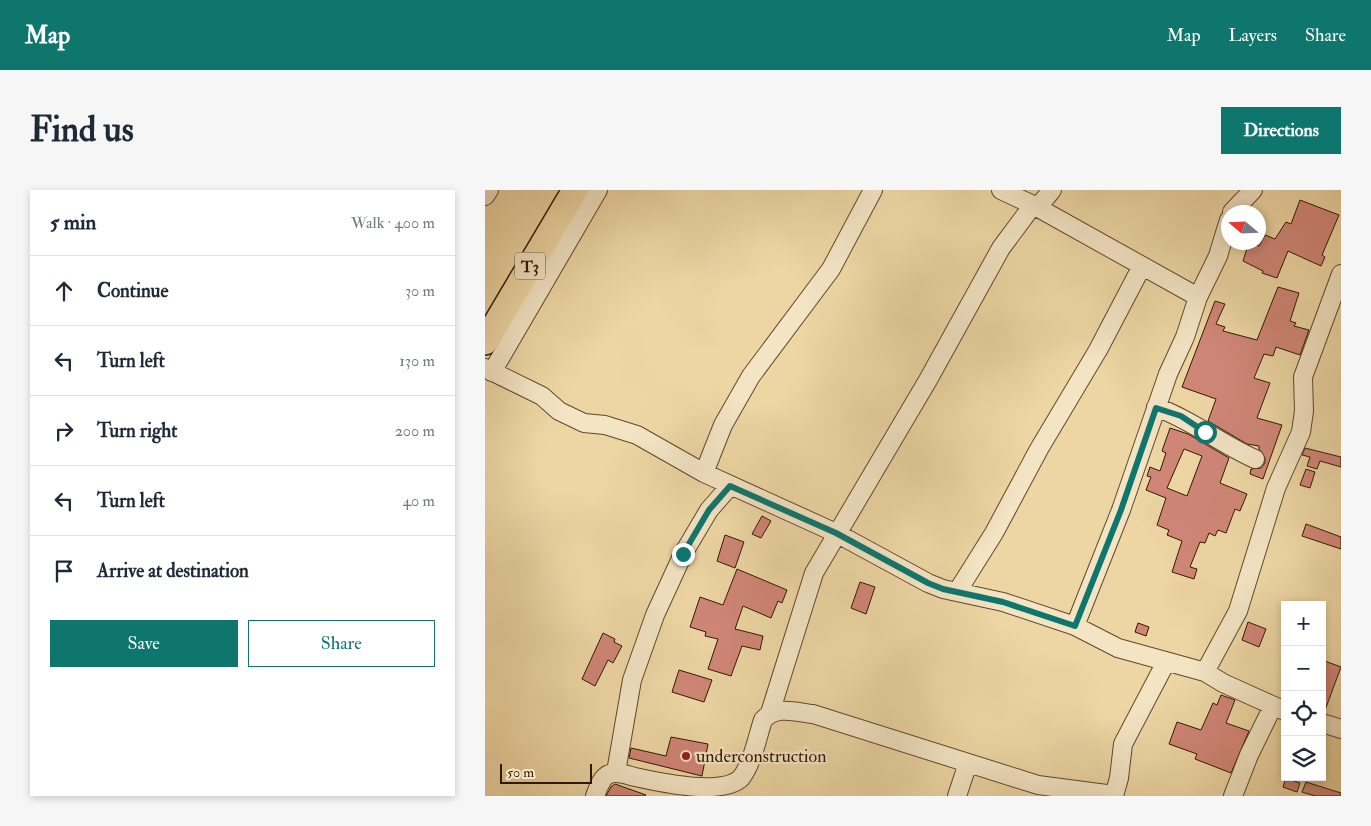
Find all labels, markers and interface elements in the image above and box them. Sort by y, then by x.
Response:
text: Map [25,20,70,51]
text: Map [1167,24,1201,47]
text: Layers [1229,24,1277,47]
text: Share [1305,24,1346,47]
button: Directions [1221,107,1341,154]
text: Find us [30,108,134,152]
north arrow [1221,205,1266,250]
text: 5 min [50,209,96,236]
text: Walk · 400 m [351,213,435,233]
road number: T3 [515,252,545,280]
icon: ahead [50,277,78,305]
text: Continue [97,279,168,303]
text: 30 m [405,281,435,301]
icon: left [50,347,78,375]
text: Turn left [97,349,165,373]
text: 130 m [399,351,435,371]
icon: right [50,417,78,445]
text: Turn right [97,419,177,443]
text: 200 m [395,421,435,441]
route start [1194,421,1217,444]
icon: left [50,487,78,515]
text: Turn left [97,489,165,513]
text: 40 m [402,491,435,511]
route end [672,543,695,566]
icon: arrive [50,557,78,585]
text: Arrive at destination [97,559,249,583]
map controls [1281,601,1326,781]
button: + [1281,601,1326,646]
button: Save [50,620,238,667]
button: Share [248,620,435,667]
button: − [1281,646,1326,691]
button: locate [1281,691,1326,736]
button: layers [1281,736,1326,781]
place label: underconstruction [696,745,826,768]
marker: underconstruction [680,750,692,762]
scale bar [500,761,593,784]
text: 50 m [507,764,534,781]

